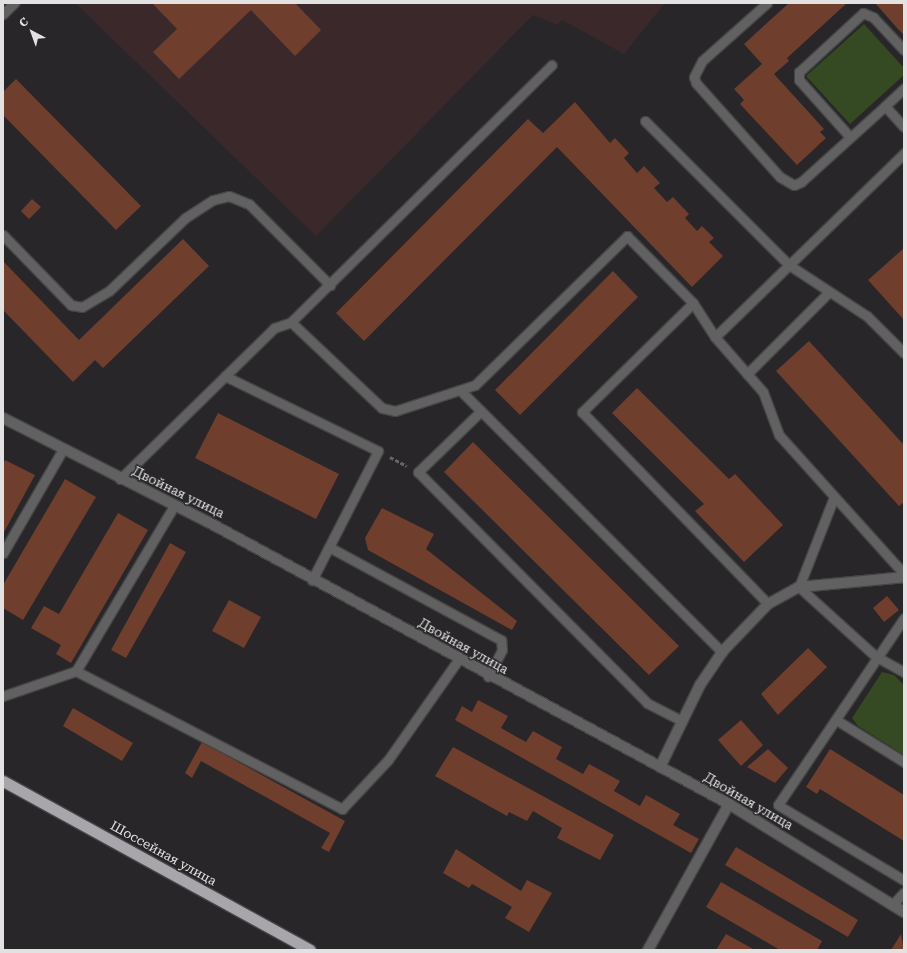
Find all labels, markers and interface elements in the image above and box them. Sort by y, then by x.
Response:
north arrow [12,12,52,52]
text: С [17,15,31,30]
street label: Двойная улица [129,464,227,522]
street label: Двойная улица [415,616,511,678]
street label: Двойная улица [701,770,795,834]
street label: Шоссейная улица [107,818,219,890]

